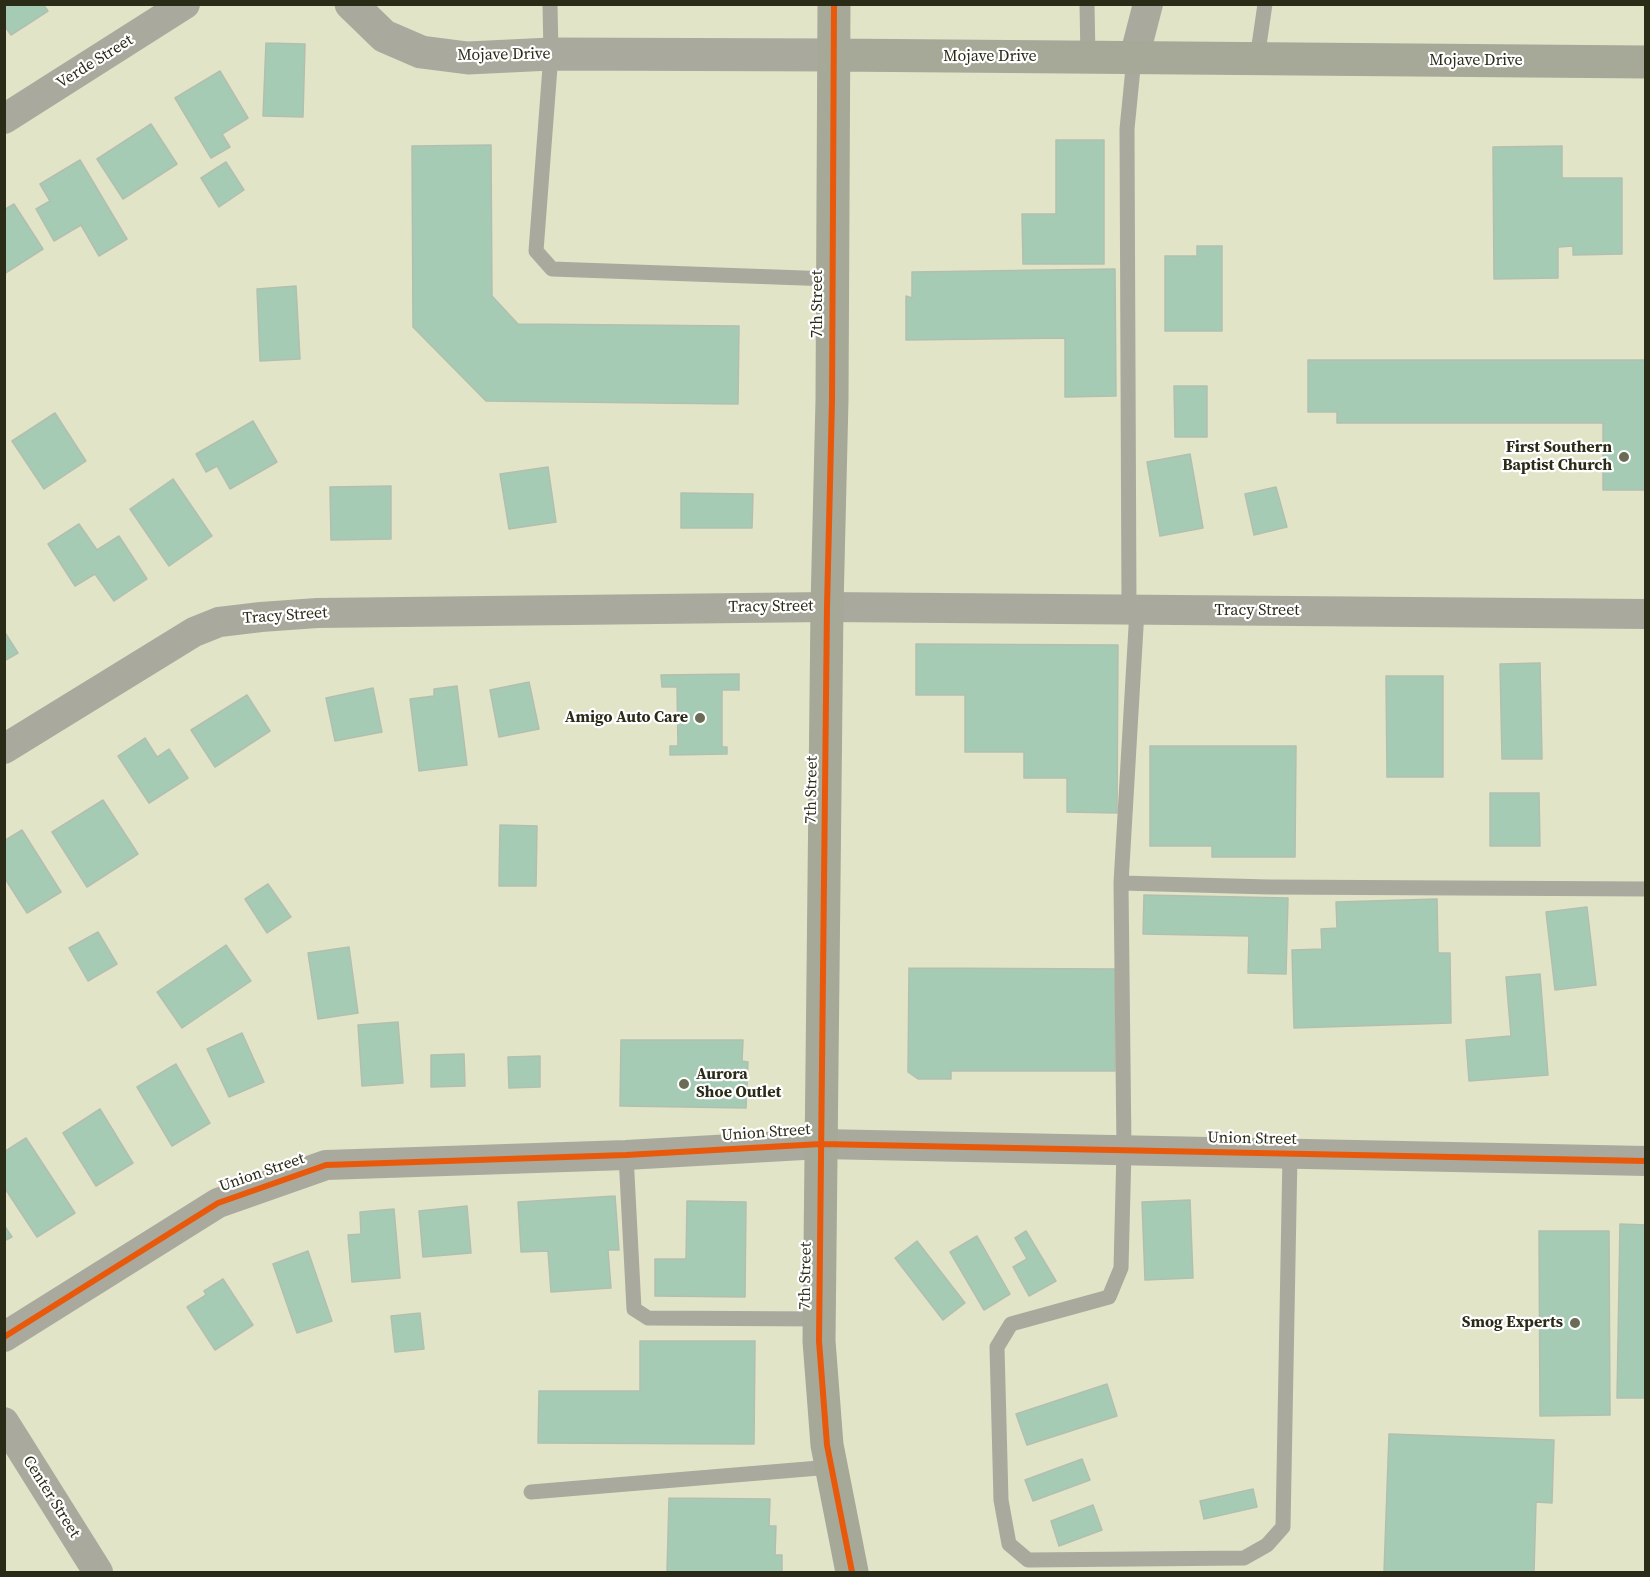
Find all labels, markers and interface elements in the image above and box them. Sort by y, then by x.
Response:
street label: Verde Street [53,31,137,93]
street label: Mojave Drive [457,45,551,65]
street label: Mojave Drive [943,47,1037,67]
street label: Mojave Drive [1429,51,1523,71]
street label: 7th Street [808,270,828,338]
place label: First Southern Baptist Church [1502,438,1612,476]
marker: First Southern Baptist Church [1617,450,1631,464]
street label: Tracy Street [728,597,814,617]
street label: Tracy Street [1214,601,1300,621]
street label: Tracy Street [242,603,328,629]
place label: Amigo Auto Care [565,708,688,728]
marker: Amigo Auto Care [693,711,707,725]
street label: 7th Street [802,756,822,824]
place label: Aurora Shoe Outlet [696,1065,781,1103]
marker: Aurora Shoe Outlet [677,1077,691,1091]
street label: Union Street [721,1120,811,1146]
street label: Union Street [1207,1129,1297,1149]
street label: Union Street [217,1149,307,1197]
street label: 7th Street [796,1242,816,1310]
place label: Smog Experts [1462,1313,1563,1333]
marker: Smog Experts [1568,1316,1582,1330]
street label: Center Street [18,1452,84,1542]

